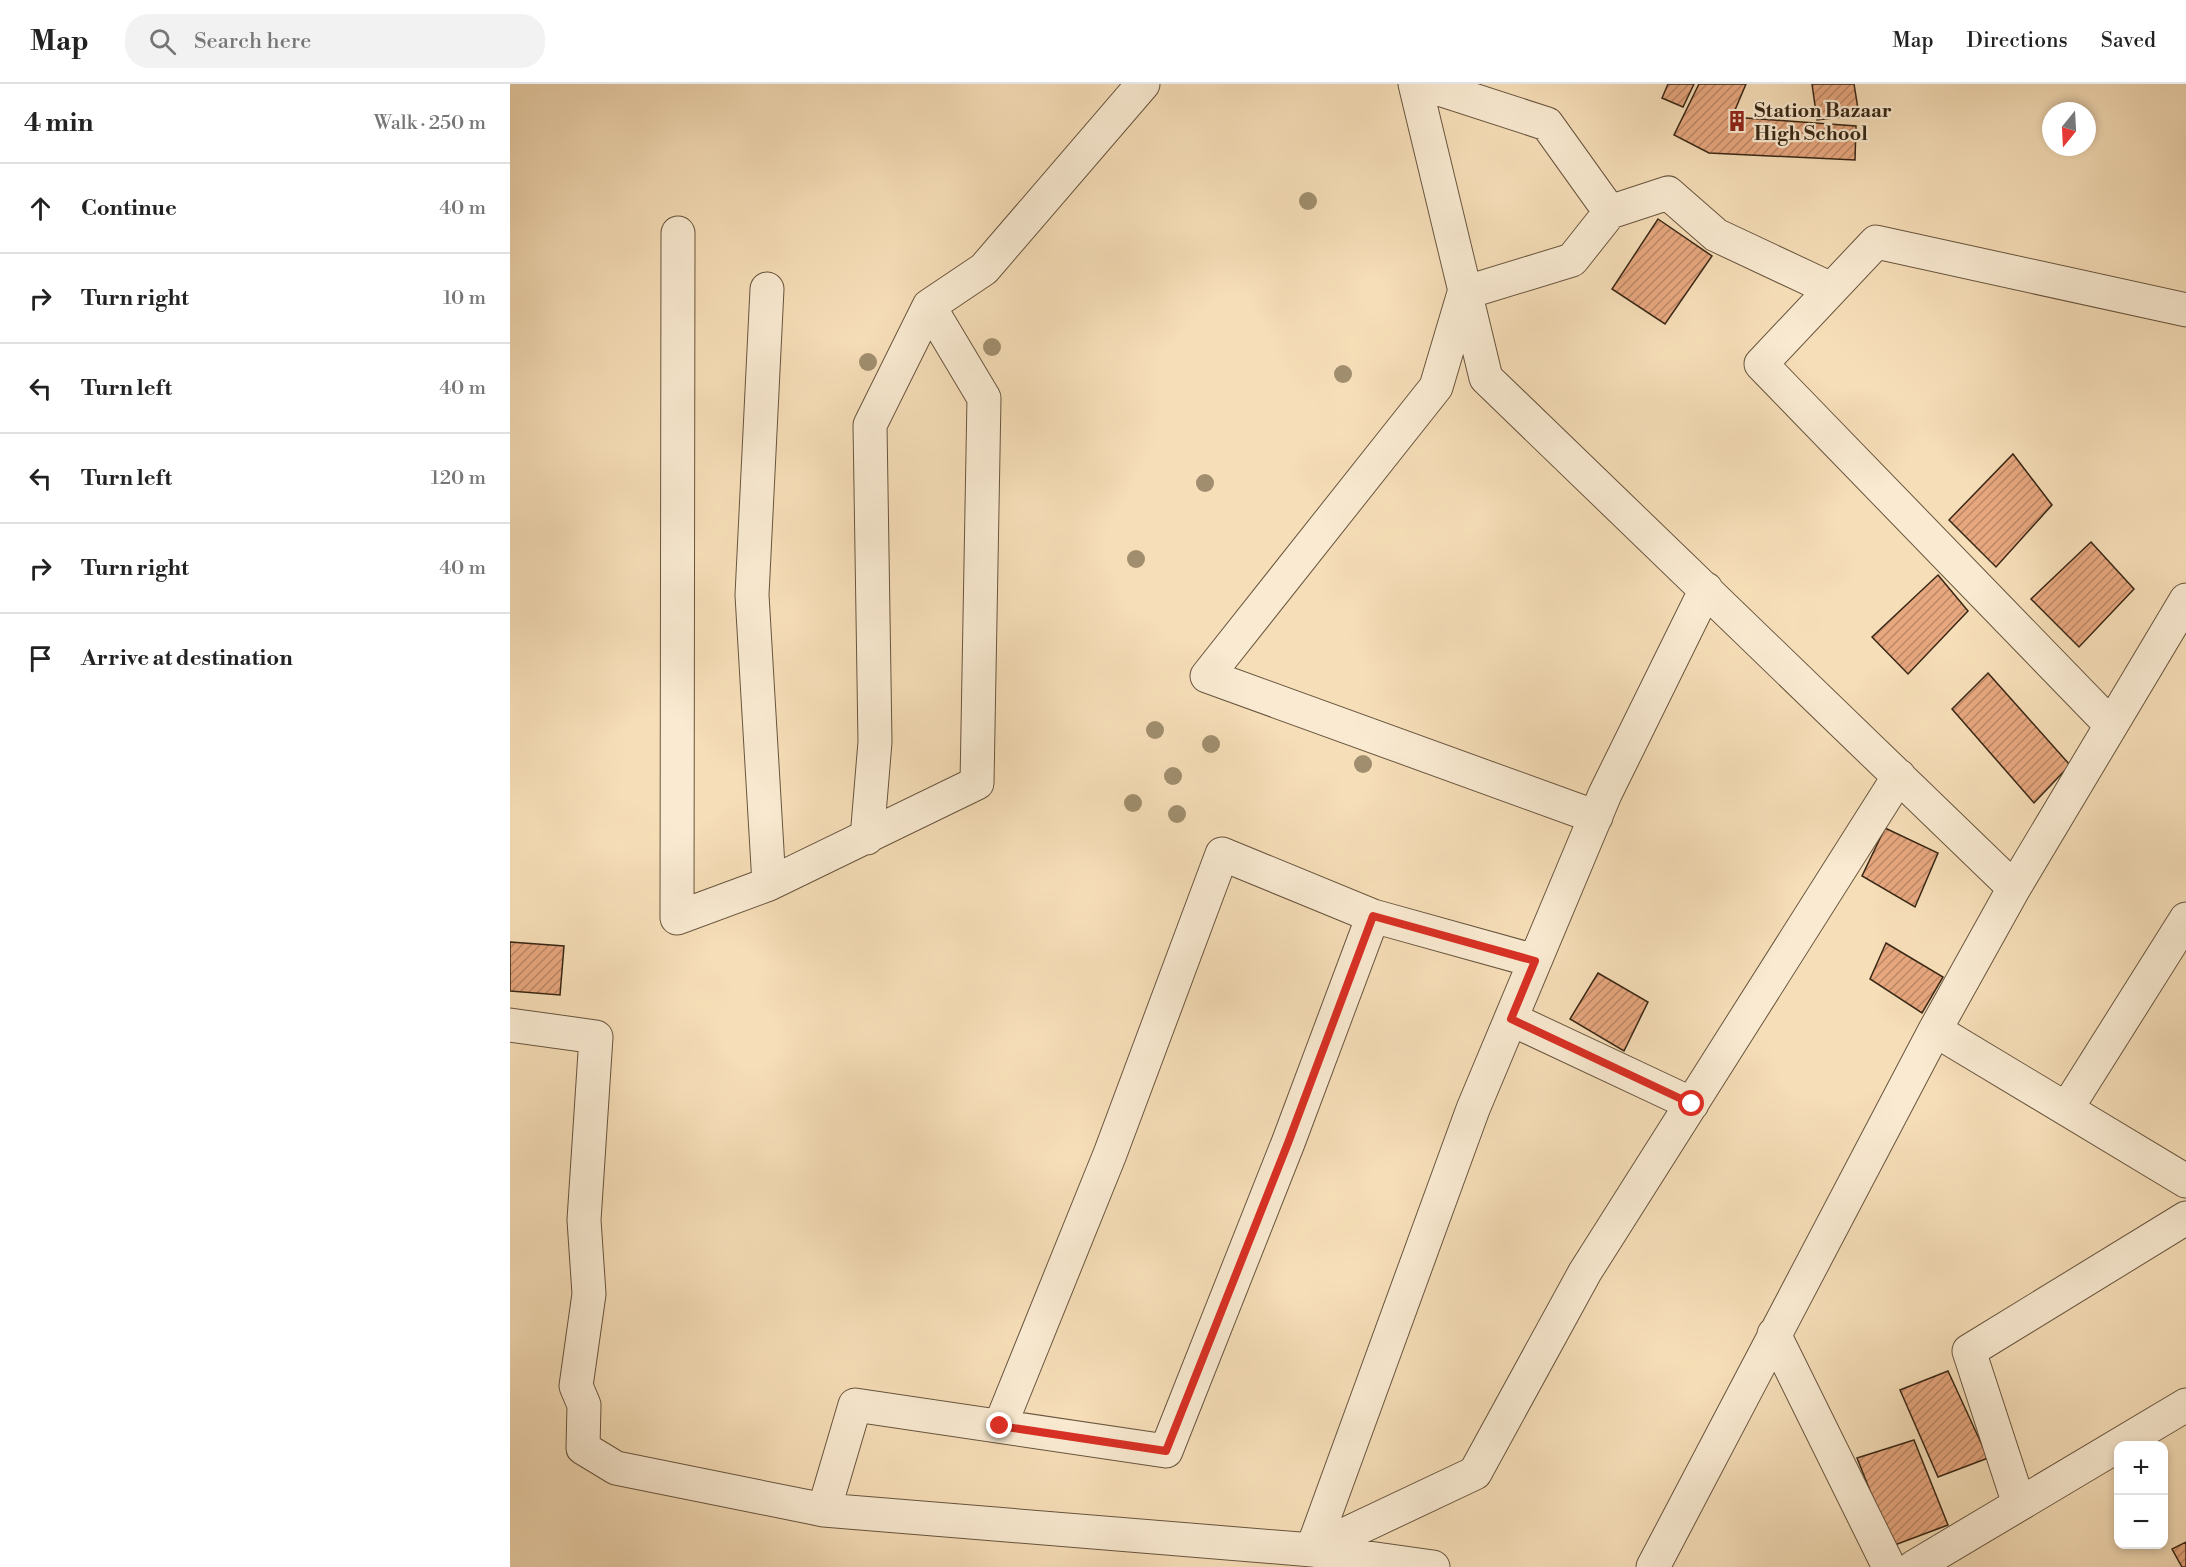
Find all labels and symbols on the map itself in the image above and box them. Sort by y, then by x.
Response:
place label: Station Bazaar High School [1754,99,1892,147]
north arrow [2042,102,2096,156]
building icon: Station Bazaar High School [1725,109,1749,133]
route start [1678,1090,1704,1116]
route end [986,1412,1012,1438]

